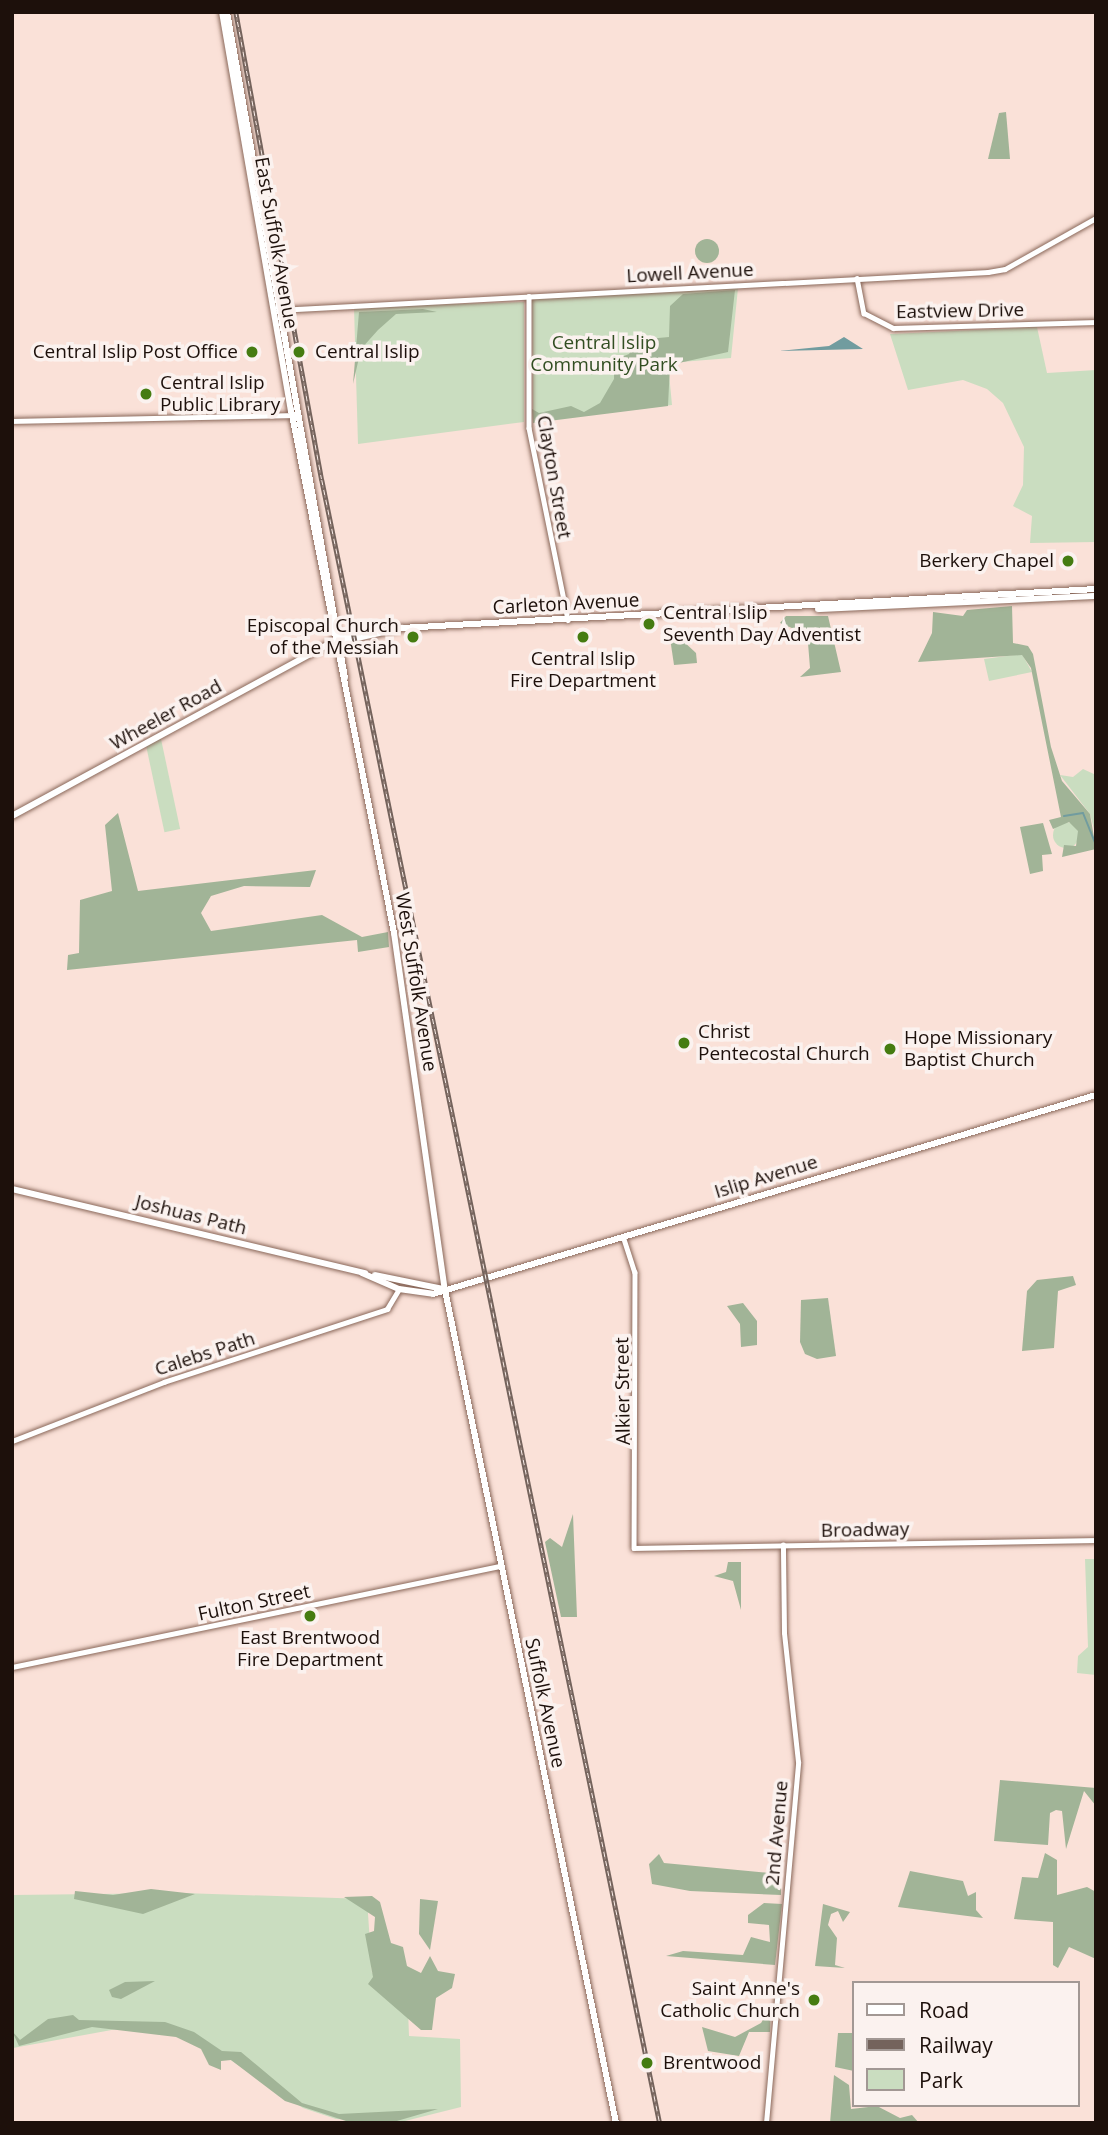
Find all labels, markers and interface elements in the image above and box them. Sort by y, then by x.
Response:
street label: East Suffolk Avenue [250,155,302,331]
street label: Lowell Avenue [626,258,754,288]
street label: Eastview Drive [896,298,1024,324]
park label: Central Islip Community Park [530,332,678,376]
place label: Central Islip Post Office [33,341,238,363]
place label: Central Islip [315,341,420,363]
marker: Central Islip [289,342,309,362]
marker: Central Islip Post Office [244,344,260,360]
place label: Central Islip Public Library [160,372,280,416]
marker: Central Islip Public Library [138,386,154,402]
street label: Clayton Street [532,414,576,540]
place label: Berkery Chapel [919,550,1054,572]
marker: Berkery Chapel [1060,553,1076,569]
street label: Carleton Avenue [492,589,640,619]
place label: Central Islip Seventh Day Adventist [663,602,861,646]
place label: Episcopal Church of the Messiah [247,615,399,659]
marker: Central Islip Seventh Day Adventist [641,616,657,632]
marker: Episcopal Church of the Messiah [405,629,421,645]
marker: Central Islip Fire Department [575,629,591,645]
place label: Central Islip Fire Department [510,648,656,692]
street label: Wheeler Road [106,675,226,755]
street label: West Suffolk Avenue [391,891,441,1073]
place label: Christ Pentecostal Church [698,1021,870,1065]
place label: Hope Missionary Baptist Church [904,1027,1052,1071]
marker: Christ Pentecostal Church [676,1035,692,1051]
marker: Hope Missionary Baptist Church [882,1041,898,1057]
street label: Islip Avenue [712,1151,820,1203]
street label: Joshuas Path [133,1190,249,1240]
street label: Calebs Path [152,1327,258,1381]
street label: Alkier Street [611,1337,635,1445]
street label: Broadway [821,1518,909,1542]
street label: Fulton Street [196,1580,312,1626]
marker: East Brentwood Fire Department [302,1608,318,1624]
place label: East Brentwood Fire Department [237,1627,383,1671]
street label: Suffolk Avenue [520,1636,570,1770]
street label: 2nd Avenue [761,1780,793,1886]
place label: Saint Anne's Catholic Church [660,1978,800,2022]
legend [852,1981,1080,2107]
marker: Saint Anne's Catholic Church [806,1992,822,2008]
text: Road [919,1996,969,2024]
text: Railway [919,2031,993,2059]
place label: Brentwood [663,2052,761,2074]
marker: Brentwood [637,2053,657,2073]
text: Park [919,2066,963,2094]

